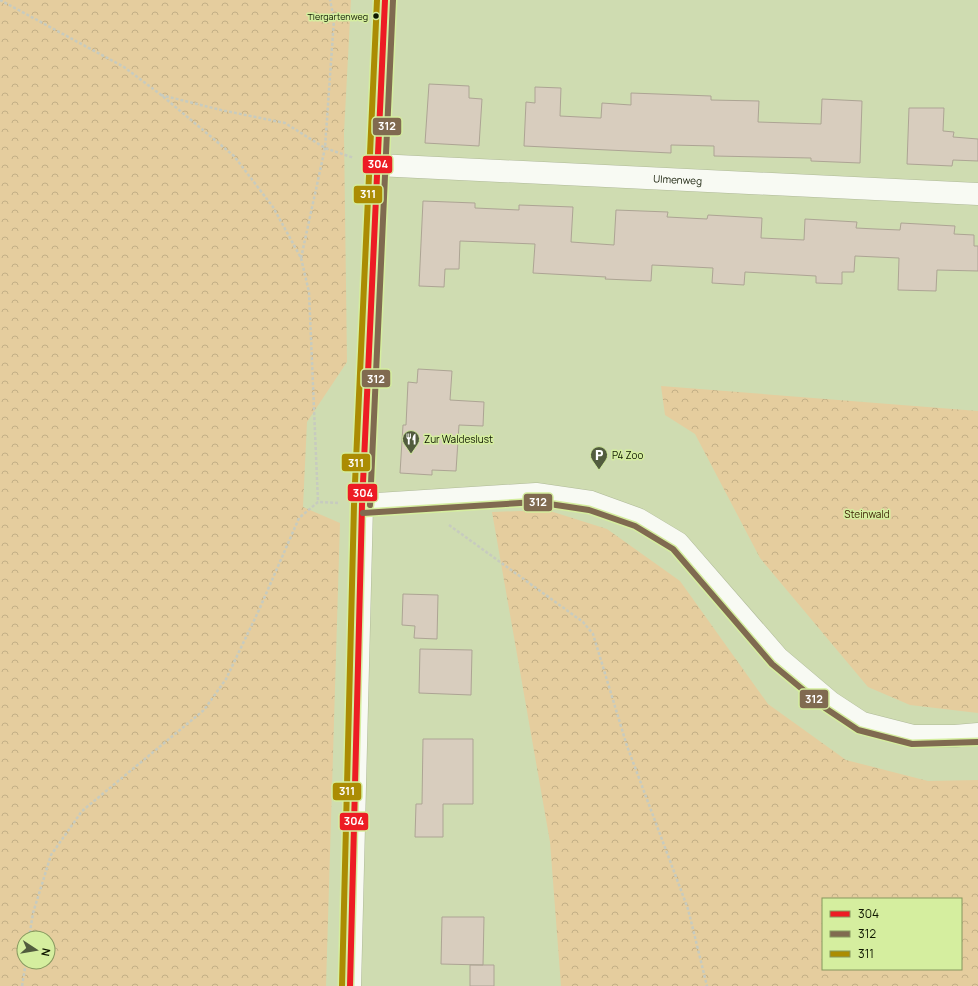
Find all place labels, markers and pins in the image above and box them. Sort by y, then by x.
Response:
place label: Tiergartenweg [307,10,368,23]
marker: Tiergartenweg [371,11,381,21]
restaurant icon: Zur Waldeslust [401,429,421,454]
place label: Zur Waldeslust [424,432,493,446]
parking icon: P4 Zoo [589,445,609,470]
place label: P4 Zoo [612,448,643,462]

